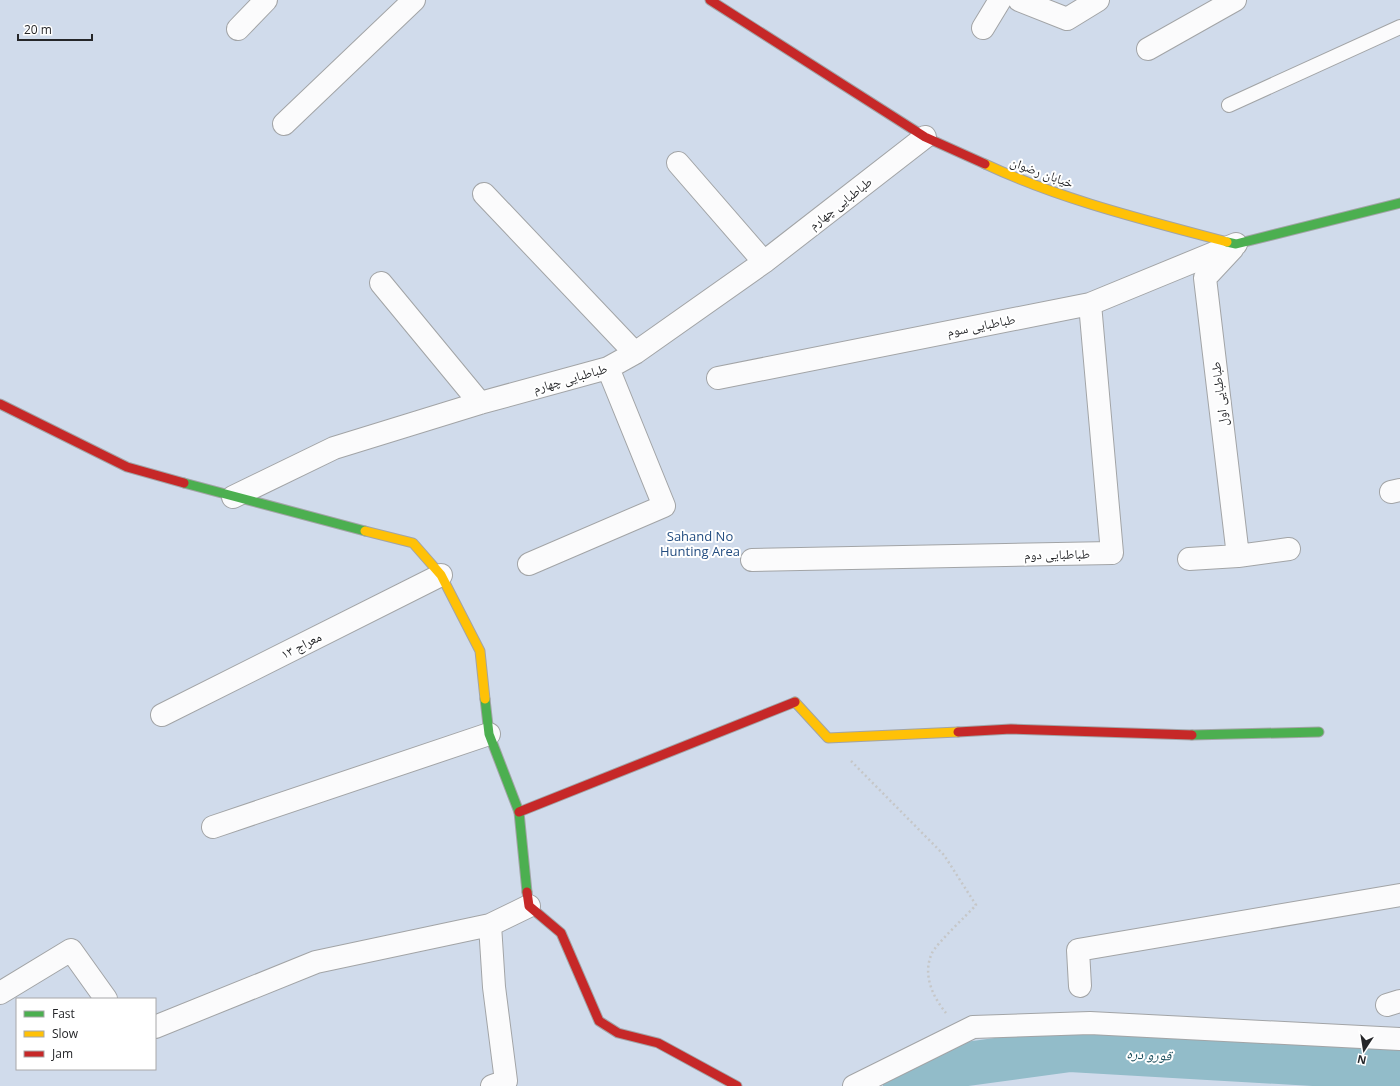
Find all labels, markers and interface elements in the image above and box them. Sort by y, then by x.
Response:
scale bar [18,16,92,42]
text: 20 m [24,21,52,38]
street label: خیابان رضوان [1008,152,1076,192]
street label: طباطبایی چهارم [805,173,875,233]
street label: طباطبایی سوم [945,310,1017,340]
street label: طباطبایی چهارم [531,359,609,397]
street label: طباطبایی اول [1206,361,1232,427]
park label: Sahand No Hunting Area [660,527,740,560]
street label: طباطبایی دوم [1024,544,1090,564]
street label: معراج ۱۳ [278,627,325,664]
legend [16,998,156,1070]
text: Fast [52,1005,75,1022]
text: Slow [52,1025,79,1042]
north arrow [1344,1030,1384,1070]
water label: قورو دره [1126,1043,1174,1065]
text: Jam [51,1045,73,1062]
text: N [1356,1052,1368,1069]

